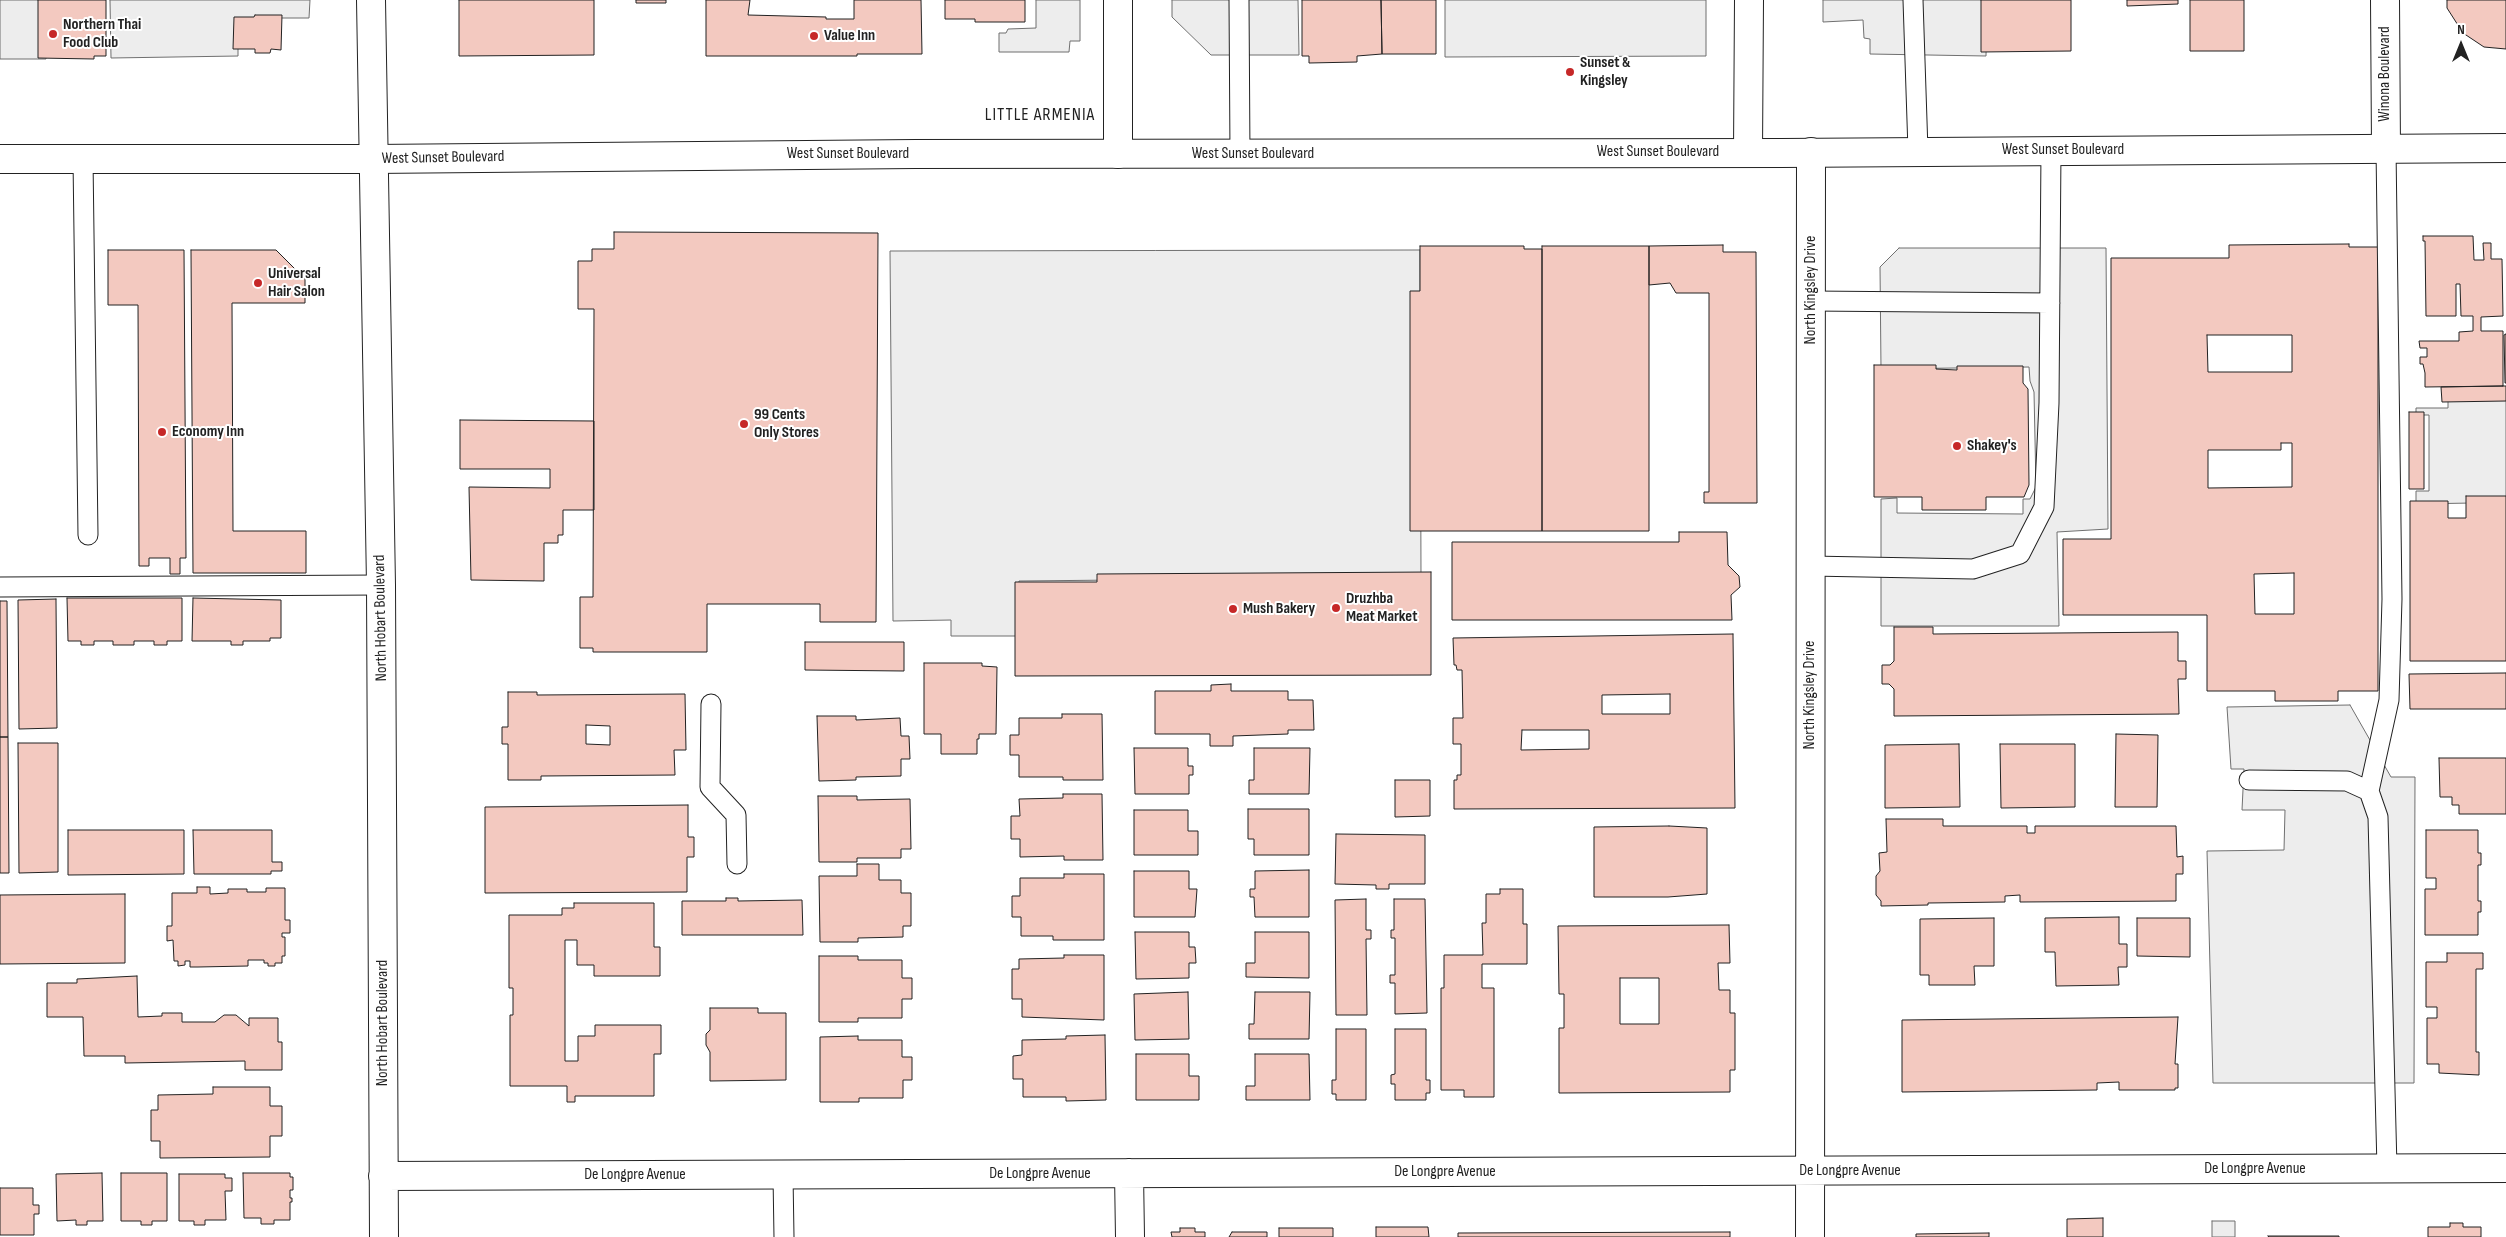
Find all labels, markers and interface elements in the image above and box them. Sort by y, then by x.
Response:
place label: Northern Thai Food Club [63,15,141,53]
north arrow [2436,20,2486,70]
text: N [2457,21,2465,38]
place label: Value Inn [824,26,875,46]
street label: Winona Boulevard [2375,26,2395,122]
marker: Northern Thai Food Club [47,28,59,40]
marker: Value Inn [808,30,820,42]
place label: Sunset & Kingsley [1580,53,1631,91]
marker: Sunset & Kingsley [1564,66,1576,78]
district label: LITTLE ARMENIA [983,104,1097,126]
street label: West Sunset Boulevard [2002,140,2124,160]
street label: West Sunset Boulevard [1597,142,1719,162]
street label: West Sunset Boulevard [787,144,909,164]
street label: West Sunset Boulevard [1192,144,1314,164]
street label: West Sunset Boulevard [382,147,504,169]
street label: North Kingsley Drive [1801,235,1821,345]
place label: Universal Hair Salon [268,264,325,302]
marker: Universal Hair Salon [252,277,264,289]
place label: 99 Cents Only Stores [754,405,819,443]
marker: 99 Cents Only Stores [738,418,750,430]
place label: Economy Inn [172,422,244,442]
marker: Economy Inn [156,426,168,438]
place label: Shakey's [1967,436,2017,456]
marker: Shakey's [1951,440,1963,452]
street label: North Hobart Boulevard [370,555,392,681]
place label: Druzhba Meat Market [1346,589,1417,627]
place label: Mush Bakery [1243,599,1315,619]
marker: Druzhba Meat Market [1330,602,1342,614]
marker: Mush Bakery [1227,603,1239,615]
street label: North Kingsley Drive [1800,640,1820,750]
street label: North Hobart Boulevard [373,960,393,1086]
street label: De Longpre Avenue [2204,1159,2306,1179]
street label: De Longpre Avenue [1799,1161,1901,1181]
street label: De Longpre Avenue [1394,1162,1496,1182]
street label: De Longpre Avenue [989,1164,1091,1184]
street label: De Longpre Avenue [584,1165,686,1185]

